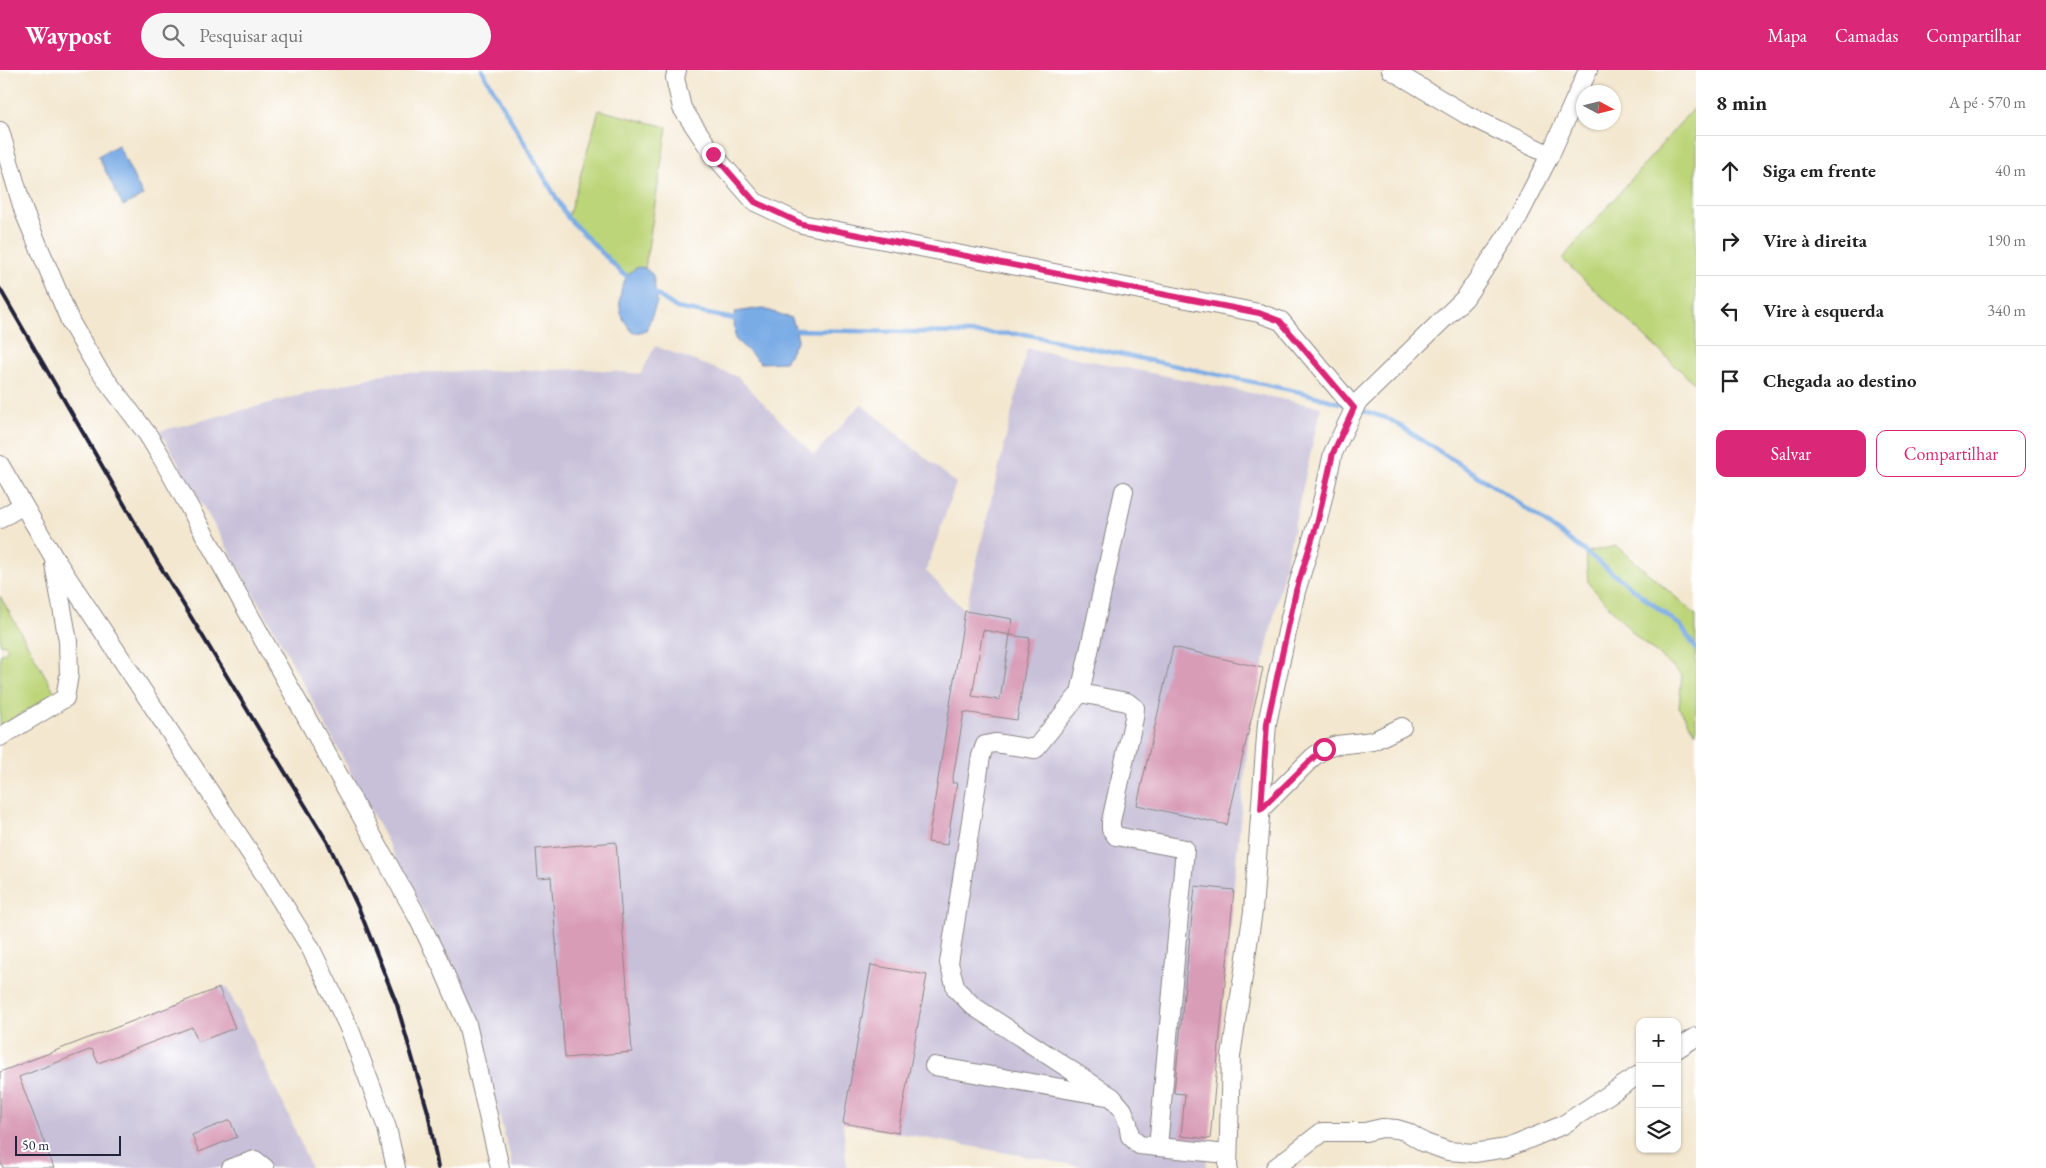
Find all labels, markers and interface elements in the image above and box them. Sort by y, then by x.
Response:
search box [141,13,491,58]
text: Waypost [25,20,111,51]
icon: search [159,21,187,49]
text: Pesquisar aqui [199,23,303,48]
text: Mapa [1768,24,1807,47]
text: Camadas [1835,24,1898,47]
text: Compartilhar [1926,24,2021,47]
north arrow [1576,85,1621,130]
text: 8 min [1716,89,1767,116]
text: A pé · 570 m [1949,92,2026,113]
route end [702,143,725,166]
icon: ahead [1716,157,1744,185]
text: Siga em frente [1763,158,1876,183]
text: 40 m [1995,160,2026,181]
icon: right [1716,227,1744,255]
text: Vire à direita [1763,228,1867,253]
text: 190 m [1987,230,2026,251]
icon: left [1716,297,1744,325]
text: Vire à esquerda [1763,298,1884,323]
text: 340 m [1987,300,2026,321]
icon: arrive [1716,367,1744,395]
text: Chegada ao destino [1763,368,1917,393]
button: Salvar [1716,430,1866,477]
button: Compartilhar [1876,430,2026,477]
route start [1313,738,1336,761]
map controls [1636,1018,1681,1153]
button: + [1636,1018,1681,1063]
button: − [1636,1063,1681,1108]
button: layers [1636,1108,1681,1153]
scale bar [15,1133,121,1156]
text: 50 m [22,1136,49,1154]

